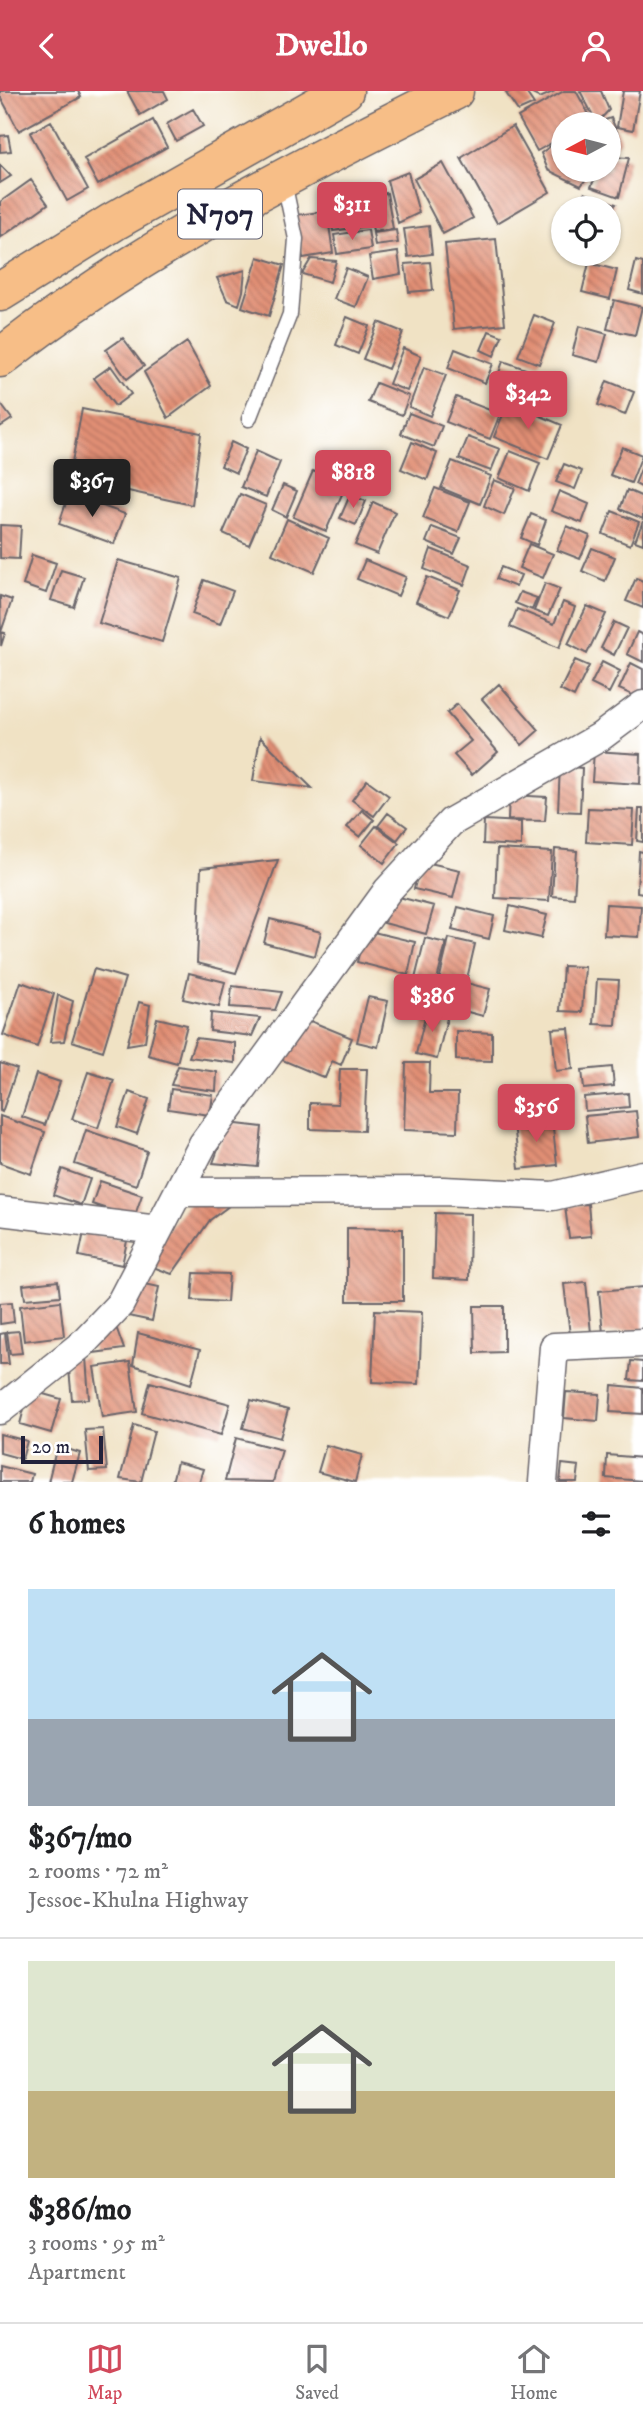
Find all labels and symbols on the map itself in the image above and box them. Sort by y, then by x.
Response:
north arrow [551,112,621,182]
pin: $311 [311,183,393,242]
road number: N707 [178,190,262,239]
pin: $342 [487,371,569,431]
pin: $818 [312,451,394,510]
pin: $367 [51,459,133,519]
pin: $386 [391,975,473,1034]
pin: $356 [495,1084,577,1144]
scale bar [21,1433,103,1465]

